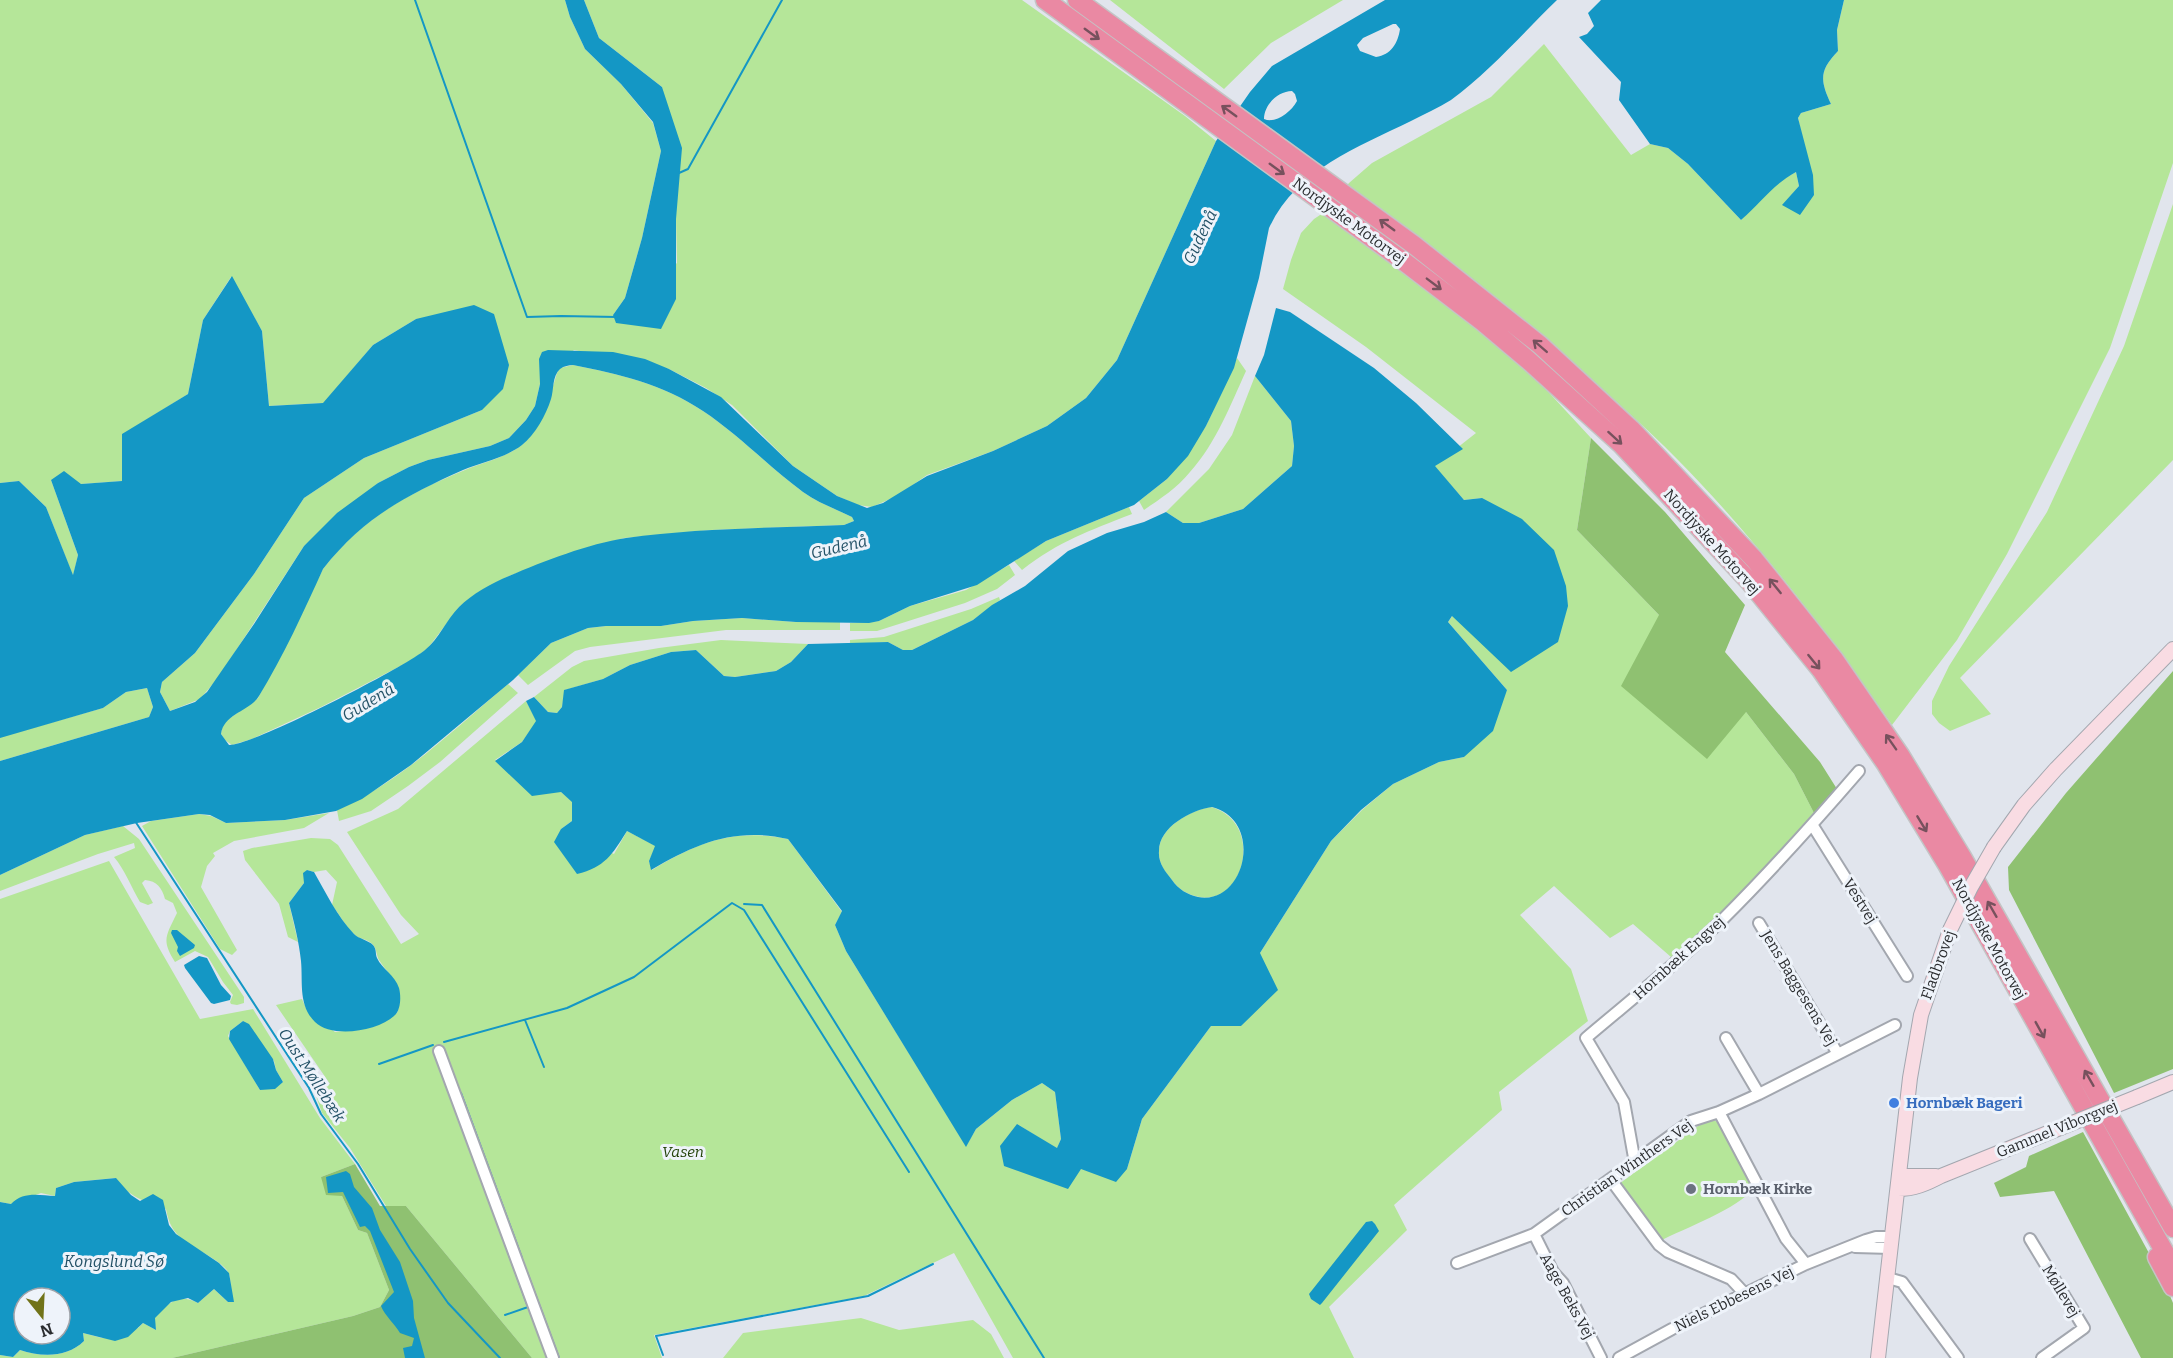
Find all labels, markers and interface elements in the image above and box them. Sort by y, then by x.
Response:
one-way arrow [1084,28,1100,41]
one-way arrow [1222,104,1238,117]
one-way arrow [1269,163,1285,175]
street label: Nordjyske Motorvej [1289,174,1409,268]
water label: Gudenå [1179,207,1221,267]
one-way arrow [1380,219,1396,232]
one-way arrow [1426,278,1442,291]
one-way arrow [1533,339,1548,353]
one-way arrow [1607,431,1622,445]
street label: Nordjyske Motorvej [1660,486,1764,598]
water label: Gudenå [809,531,869,563]
one-way arrow [1768,578,1781,594]
one-way arrow [1808,654,1821,670]
water label: Gudenå [339,679,397,725]
one-way arrow [1885,734,1897,751]
one-way arrow [1917,815,1929,832]
street label: Vestvej [1839,875,1881,927]
street label: Nordjyske Motorvej [1948,876,2030,1002]
one-way arrow [1986,901,1998,918]
street label: Hornbæk Engvej [1630,913,1728,1003]
street label: Jens Baggesens Vej [1757,926,1841,1049]
street label: Fladbrovej [1917,928,1959,1002]
one-way arrow [2034,1021,2046,1038]
water label: Oust Møllebæk [275,1025,350,1126]
one-way arrow [2083,1070,2095,1087]
place label: Hornbæk Bageri [1906,1094,2023,1112]
marker: Hornbæk Bageri [1887,1096,1901,1110]
street label: Gammel Viborgvej [1994,1097,2120,1161]
street label: Christian Winthers Vej [1558,1116,1696,1220]
park label: Vasen [662,1143,704,1161]
place label: Hornbæk Kirke [1703,1180,1812,1198]
marker: Hornbæk Kirke [1684,1182,1698,1196]
street label: Aage Beks Vej [1536,1250,1598,1342]
water label: Kongslund Sø [64,1252,164,1271]
street label: Niels Ebbesens Vej [1671,1262,1797,1336]
street label: Møllevej [2038,1262,2084,1320]
north arrow [12,1286,72,1346]
text: N [38,1319,55,1341]

